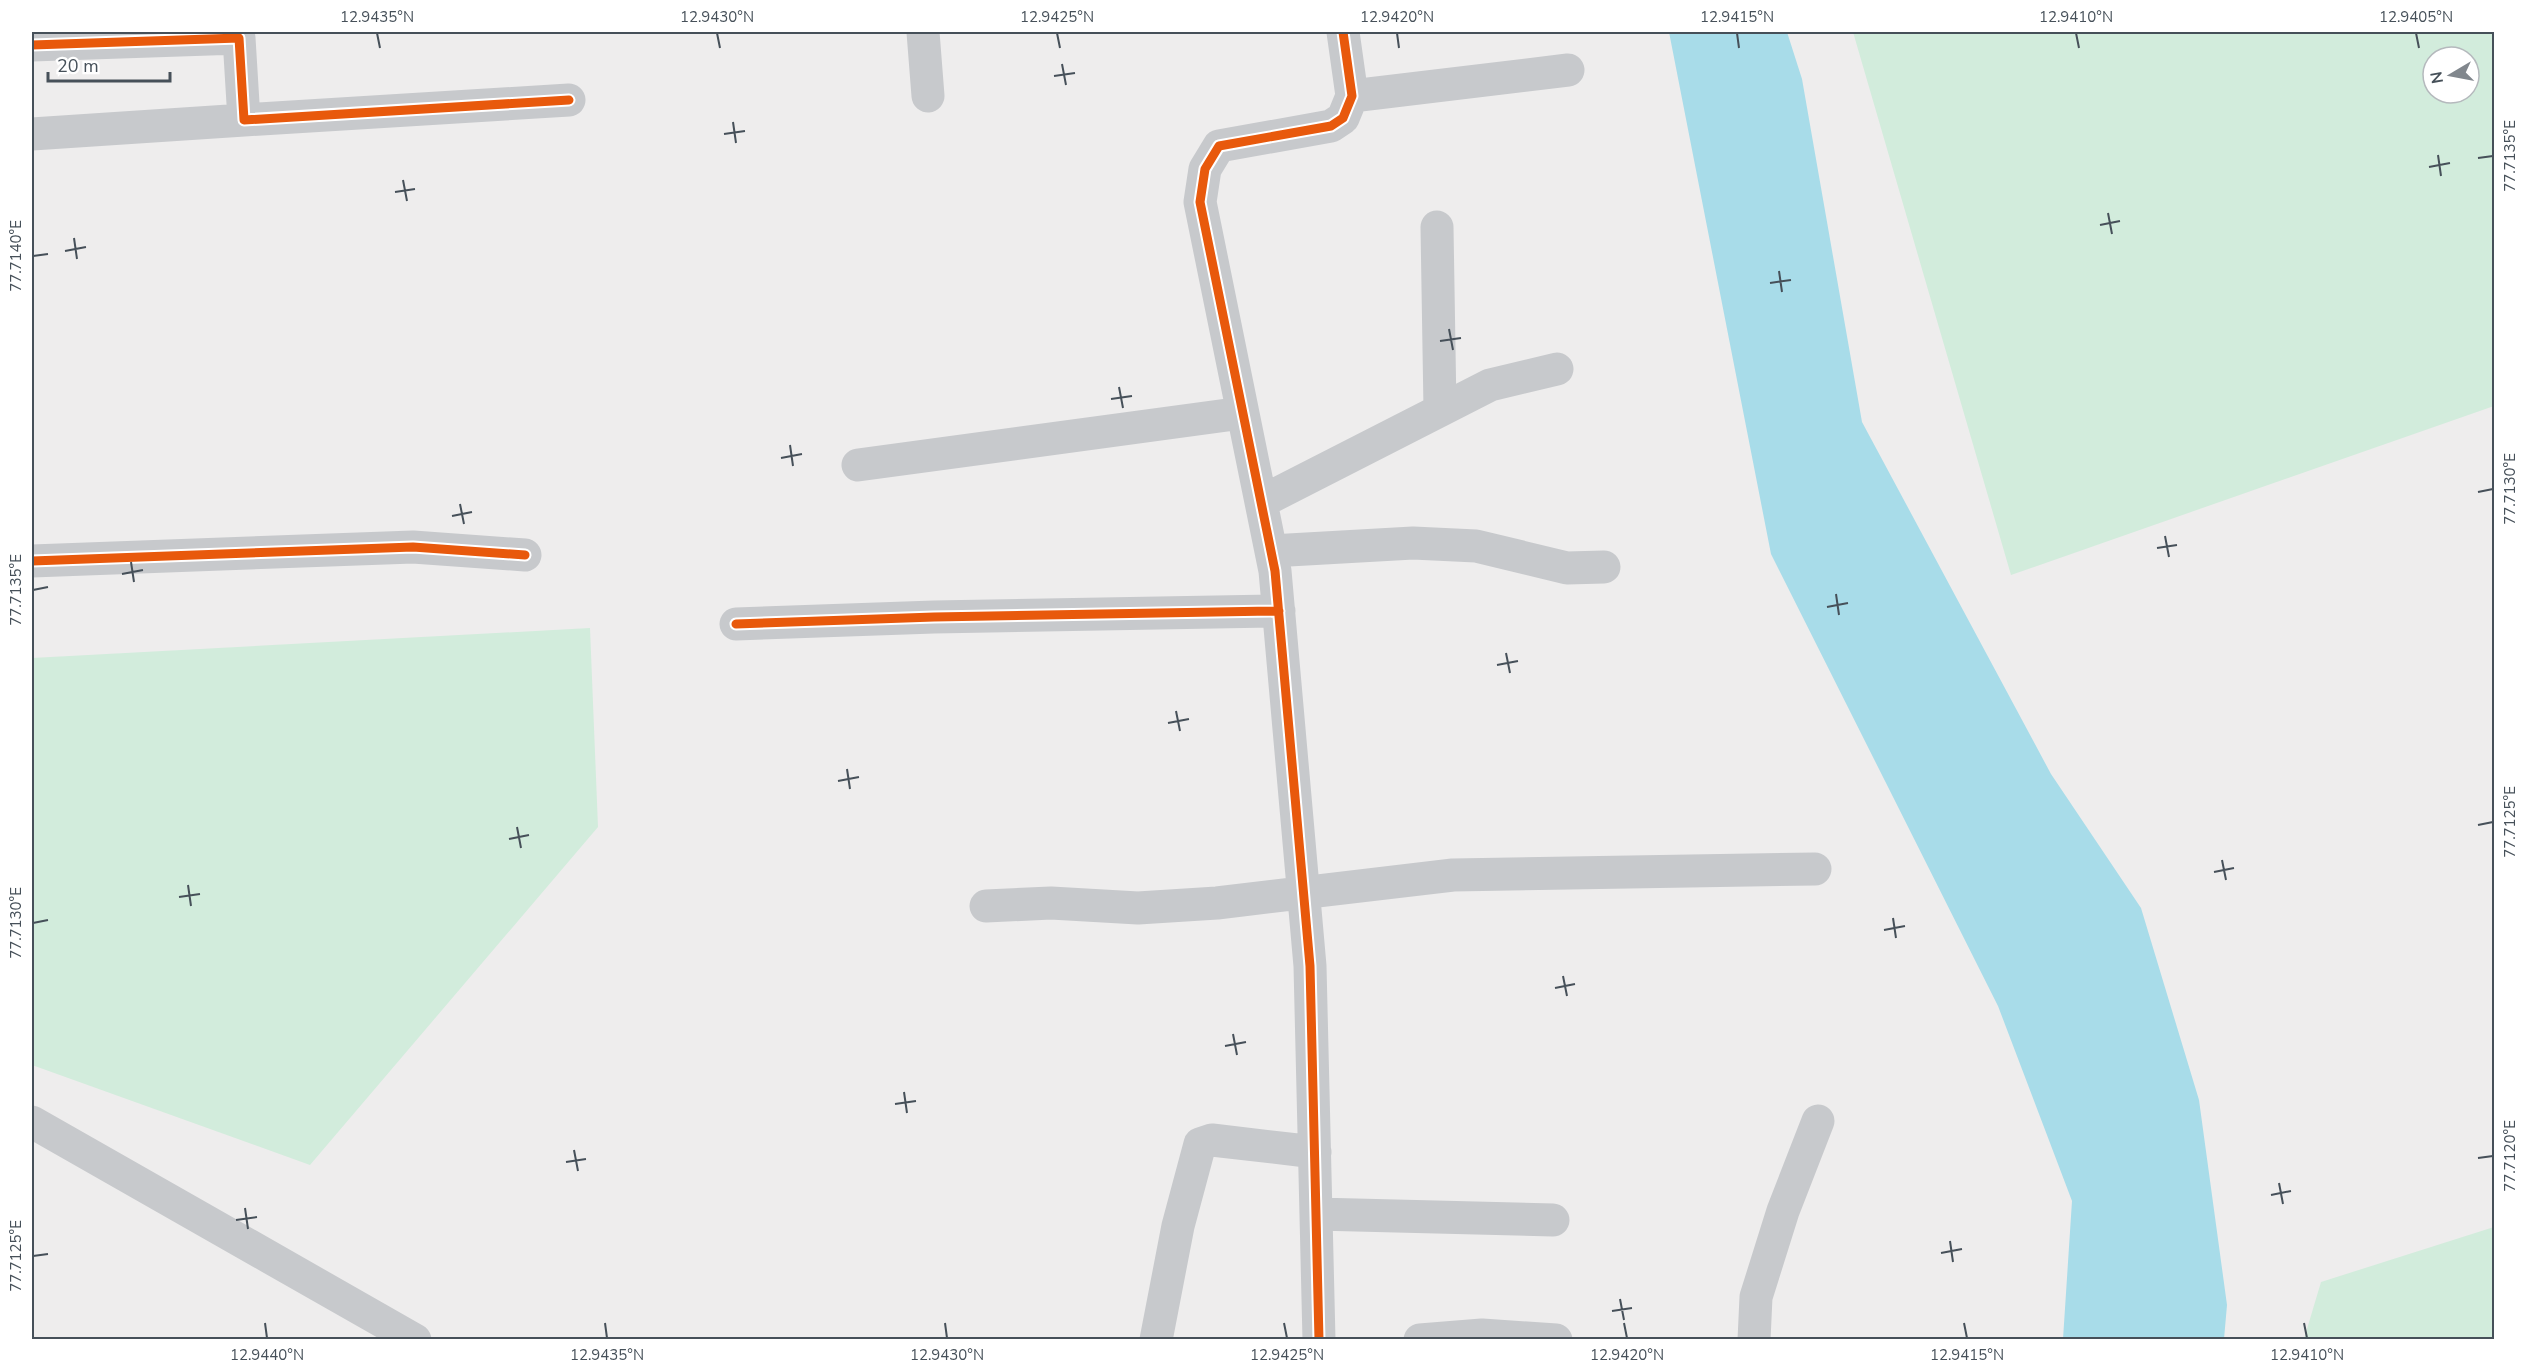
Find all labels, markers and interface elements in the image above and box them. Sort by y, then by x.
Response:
text: 12.9435°N [340,7,414,27]
text: 12.9430°N [680,7,754,27]
text: 12.9425°N [1020,7,1094,27]
text: 12.9420°N [1360,7,1434,27]
text: 12.9415°N [1700,7,1774,27]
text: 12.9410°N [2039,7,2113,27]
text: 12.9405°N [2379,7,2453,27]
scale bar [48,45,170,83]
north arrow [2421,45,2481,105]
text: 20 m [57,54,99,78]
text: N [2425,70,2449,85]
text: 77.7135°E [2500,120,2520,192]
text: 77.7140°E [6,220,26,292]
text: 77.7130°E [2500,453,2520,525]
text: 77.7135°E [6,554,26,626]
text: 77.7125°E [2500,786,2520,858]
text: 77.7130°E [6,887,26,959]
text: 77.7120°E [2500,1120,2520,1192]
text: 77.7125°E [6,1220,26,1292]
text: 12.9440°N [230,1345,304,1365]
text: 12.9435°N [570,1345,644,1365]
text: 12.9430°N [910,1345,984,1365]
text: 12.9425°N [1250,1345,1324,1365]
text: 12.9420°N [1590,1345,1664,1365]
text: 12.9415°N [1930,1345,2004,1365]
text: 12.9410°N [2270,1345,2344,1365]

